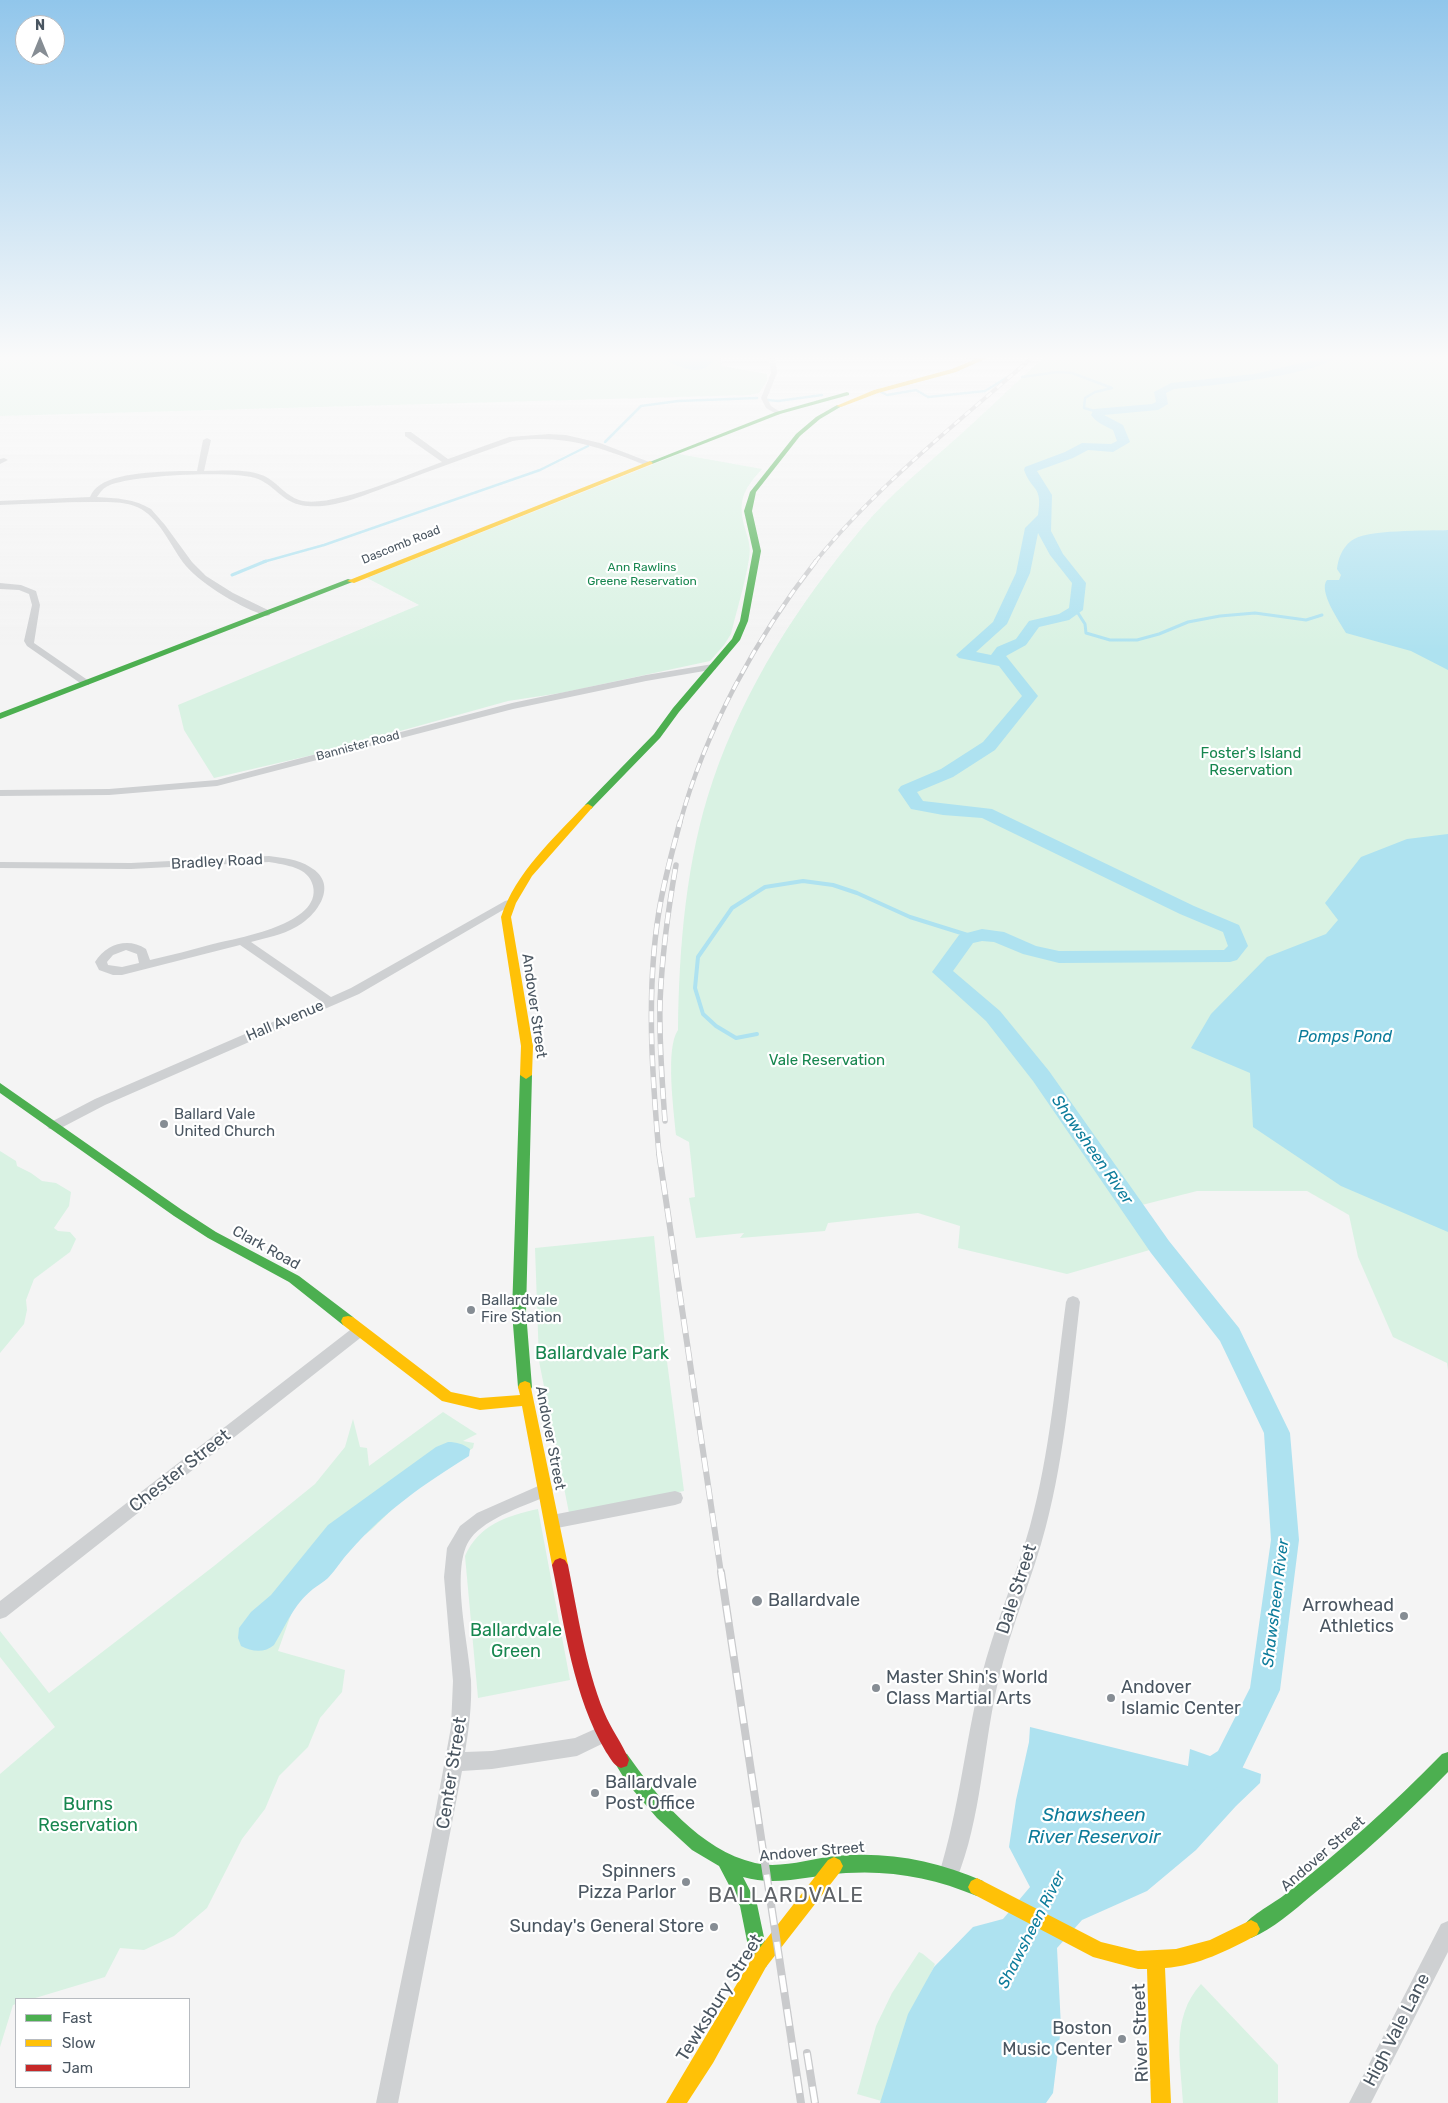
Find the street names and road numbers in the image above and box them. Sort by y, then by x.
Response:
street label: Dascomb Road [359,523,443,567]
street label: Bannister Road [315,728,401,764]
street label: Bradley Road [171,851,263,873]
street label: Andover Street [518,952,550,1060]
street label: Hall Avenue [244,997,326,1045]
street label: Clark Road [229,1222,303,1274]
street label: Andover Street [531,1384,569,1492]
street label: Chester Street [125,1425,235,1517]
street label: Dale Street [992,1541,1042,1637]
street label: Center Street [432,1715,472,1831]
street label: Andover Street [1277,1813,1369,1895]
street label: Andover Street [759,1838,865,1866]
street label: Tewksbury Street [672,1930,768,2066]
street label: High Vale Lane [1359,1970,1435,2090]
street label: River Street [1128,1983,1154,2083]

